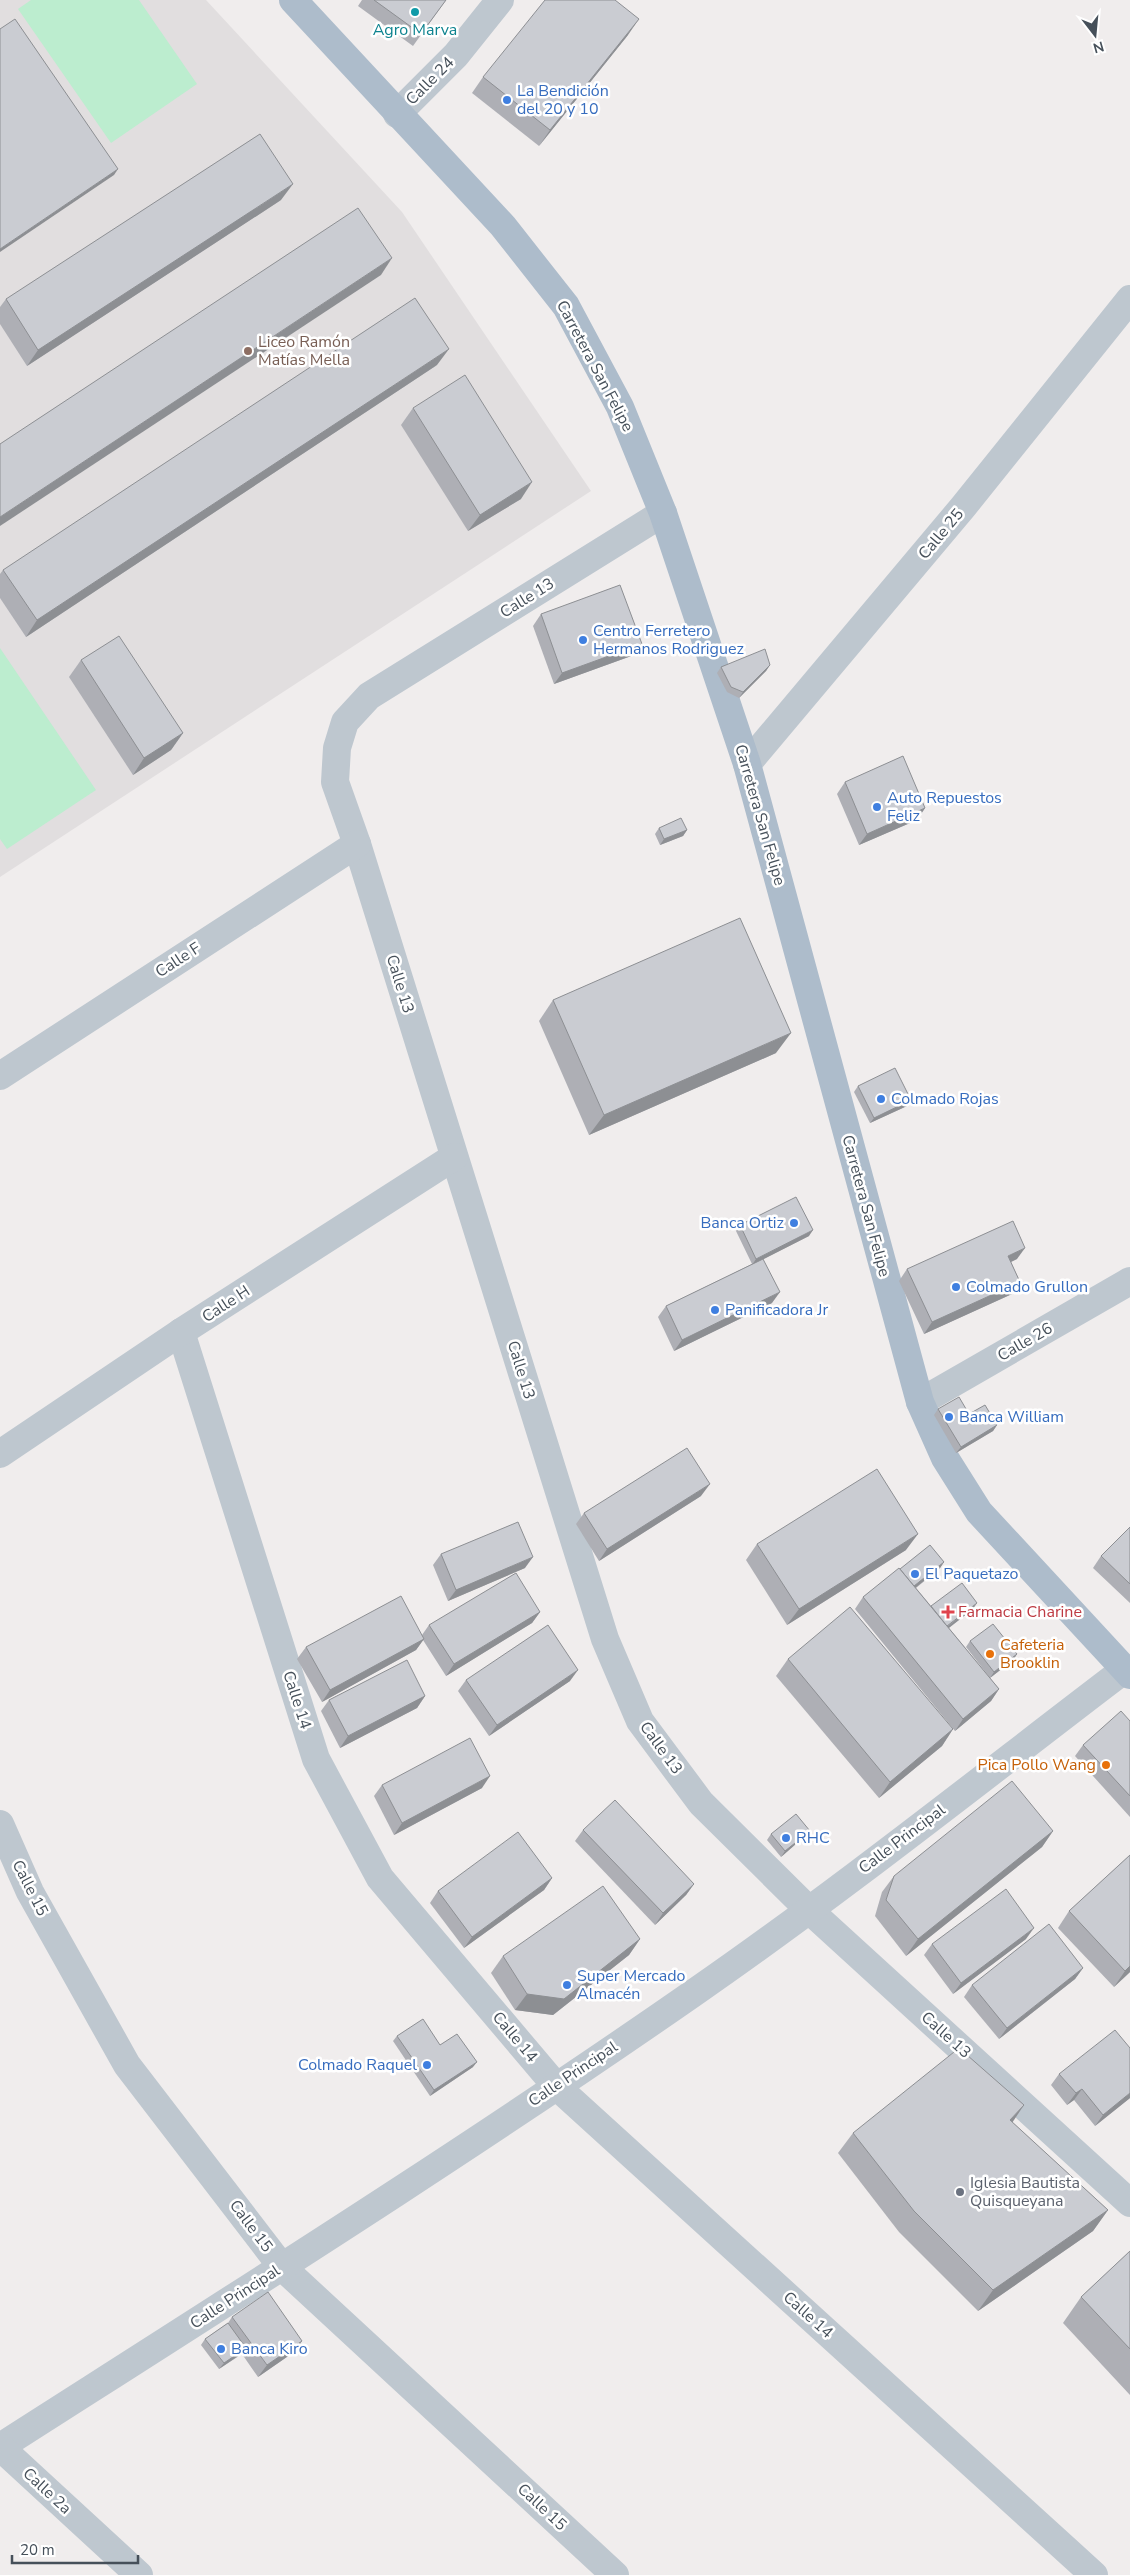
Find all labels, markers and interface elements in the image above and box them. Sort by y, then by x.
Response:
marker: Agro Marva [409,6,421,18]
north arrow [1070,10,1120,60]
place label: Agro Marva [373,19,457,41]
text: N [1091,36,1106,58]
street label: Calle 24 [401,52,459,110]
place label: La Bendición del 20 y 10 [517,80,609,120]
marker: La Bendición del 20 y 10 [501,94,513,106]
street label: Carretera San Felipe [551,296,639,436]
place label: Liceo Ramón Matías Mella [258,331,350,371]
marker: Liceo Ramón Matías Mella [242,345,254,357]
street label: Calle 25 [913,504,969,564]
street label: Calle 13 [496,573,558,623]
place label: Centro Ferretero Hermanos Rodriguez [593,620,744,660]
marker: Centro Ferretero Hermanos Rodriguez [577,634,589,646]
street label: Carretera San Felipe [729,742,791,888]
place label: Auto Repuestos Feliz [887,787,1002,827]
marker: Auto Repuestos Feliz [871,801,883,813]
street label: Calle F [151,937,205,983]
street label: Calle 13 [381,952,419,1016]
place label: Colmado Rojas [891,1088,999,1110]
marker: Colmado Rojas [875,1093,887,1105]
street label: Carretera San Felipe [836,1133,896,1279]
place label: Banca Ortiz [701,1212,784,1234]
marker: Banca Ortiz [788,1217,800,1229]
place label: Colmado Grullon [966,1276,1088,1298]
street label: Calle H [198,1280,254,1328]
marker: Colmado Grullon [950,1281,962,1293]
place label: Panificadora Jr [725,1299,828,1321]
marker: Panificadora Jr [709,1304,721,1316]
street label: Calle 26 [993,1317,1057,1367]
street label: Calle 13 [502,1338,540,1402]
place label: Banca William [959,1406,1064,1428]
marker: Banca William [943,1411,955,1423]
place label: El Paquetazo [925,1563,1019,1585]
marker: El Paquetazo [909,1568,921,1580]
place label: Farmacia Charine [958,1601,1082,1623]
marker: Farmacia Charine [942,1606,954,1618]
place label: Cafeteria Brooklin [1000,1634,1065,1674]
marker: Cafeteria Brooklin [984,1648,996,1660]
street label: Calle 14 [277,1668,317,1732]
street label: Calle 13 [634,1717,688,1779]
place label: Pica Pollo Wang [978,1754,1096,1776]
marker: Pica Pollo Wang [1100,1759,1112,1771]
street label: Calle Principal [854,1799,950,1879]
place label: RHC [796,1827,830,1849]
marker: RHC [780,1832,792,1844]
street label: Calle 15 [7,1856,53,1920]
place label: Super Mercado Almacén [577,1965,685,2005]
marker: Super Mercado Almacén [561,1979,573,1991]
street label: Calle 14 [487,2007,543,2067]
street label: Calle 13 [916,2007,976,2063]
street label: Calle Principal [524,2036,622,2112]
place label: Colmado Raquel [298,2054,417,2076]
marker: Colmado Raquel [421,2059,433,2071]
place label: Iglesia Bautista Quisqueyana [970,2172,1080,2212]
marker: Iglesia Bautista Quisqueyana [954,2186,966,2198]
street label: Calle 15 [224,2195,278,2257]
street label: Calle Principal [186,2260,284,2334]
street label: Calle 14 [778,2287,838,2344]
place label: Banca Kiro [231,2338,308,2360]
marker: Banca Kiro [215,2343,227,2355]
street label: Calle 2a [18,2463,76,2519]
street label: Calle 15 [512,2478,572,2536]
scale bar [12,2532,139,2564]
text: 20 m [20,2540,55,2560]

